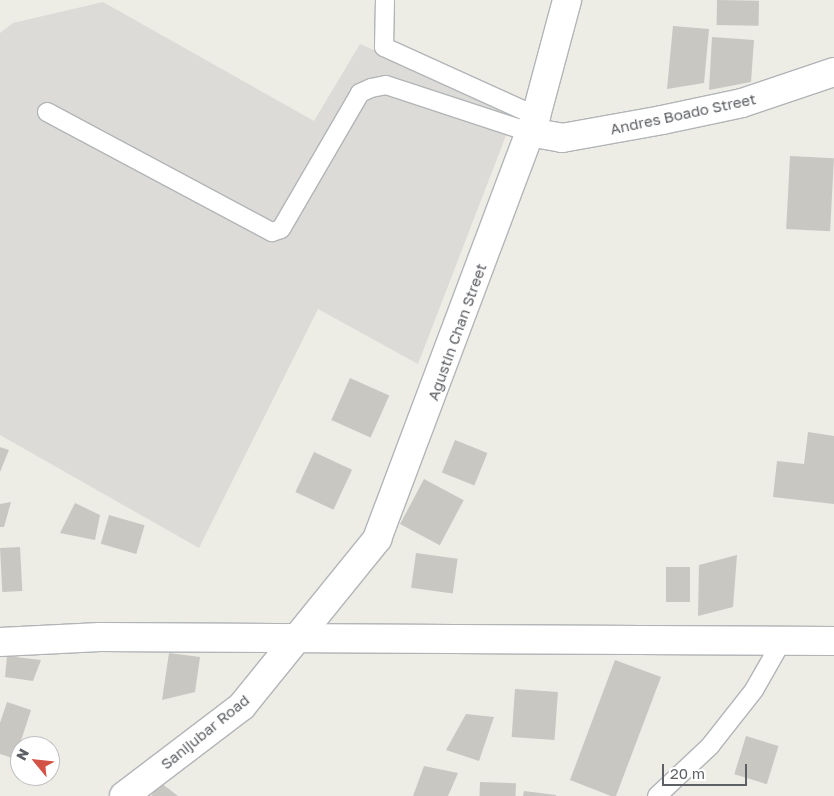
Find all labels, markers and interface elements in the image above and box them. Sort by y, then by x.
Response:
street label: Andres Boado Street [609,90,757,138]
street label: Agustin Chan Street [424,261,490,403]
street label: Sanijubar Road [157,691,253,773]
north arrow [10,736,60,786]
text: N [12,746,32,763]
scale bar [664,754,749,786]
text: 20 m [670,764,705,782]

